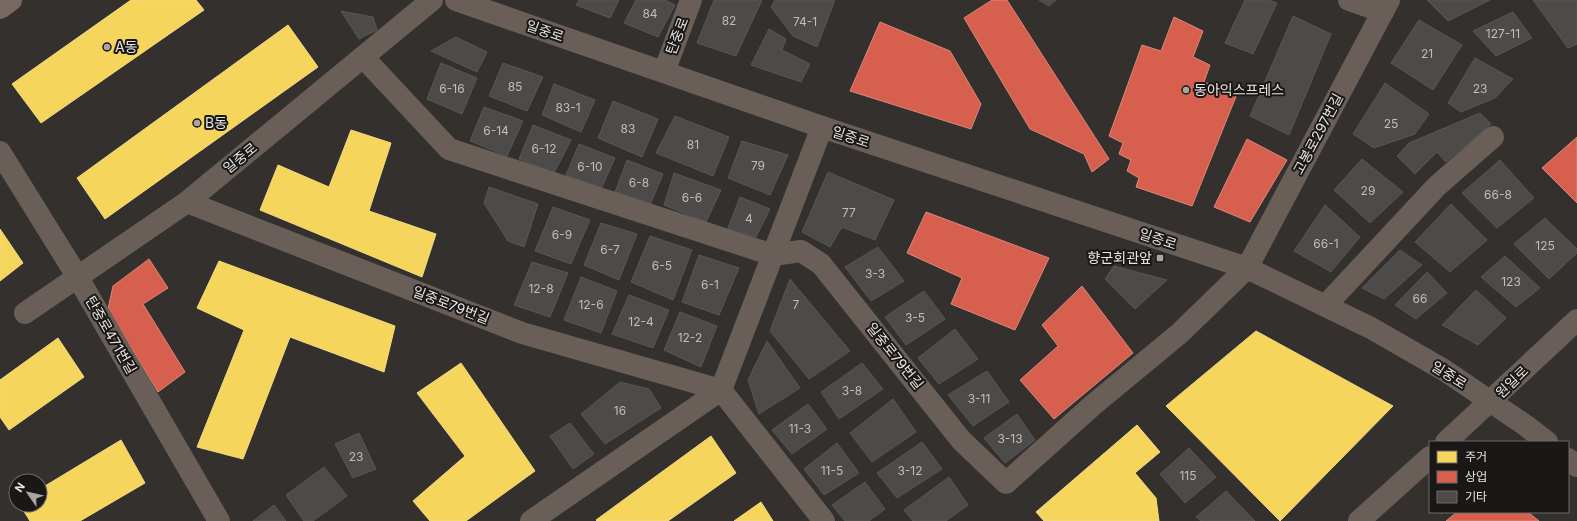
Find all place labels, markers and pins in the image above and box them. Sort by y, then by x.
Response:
place label: A동 [115,38,138,55]
marker: A동 [102,42,112,52]
place label: 동아익스프레스 [1194,81,1284,98]
marker: 동아익스프레스 [1181,85,1191,95]
place label: B동 [205,114,227,131]
marker: B동 [192,118,202,128]
place label: 향군회관앞 [1088,249,1152,266]
marker: 향군회관앞 [1155,253,1165,263]

